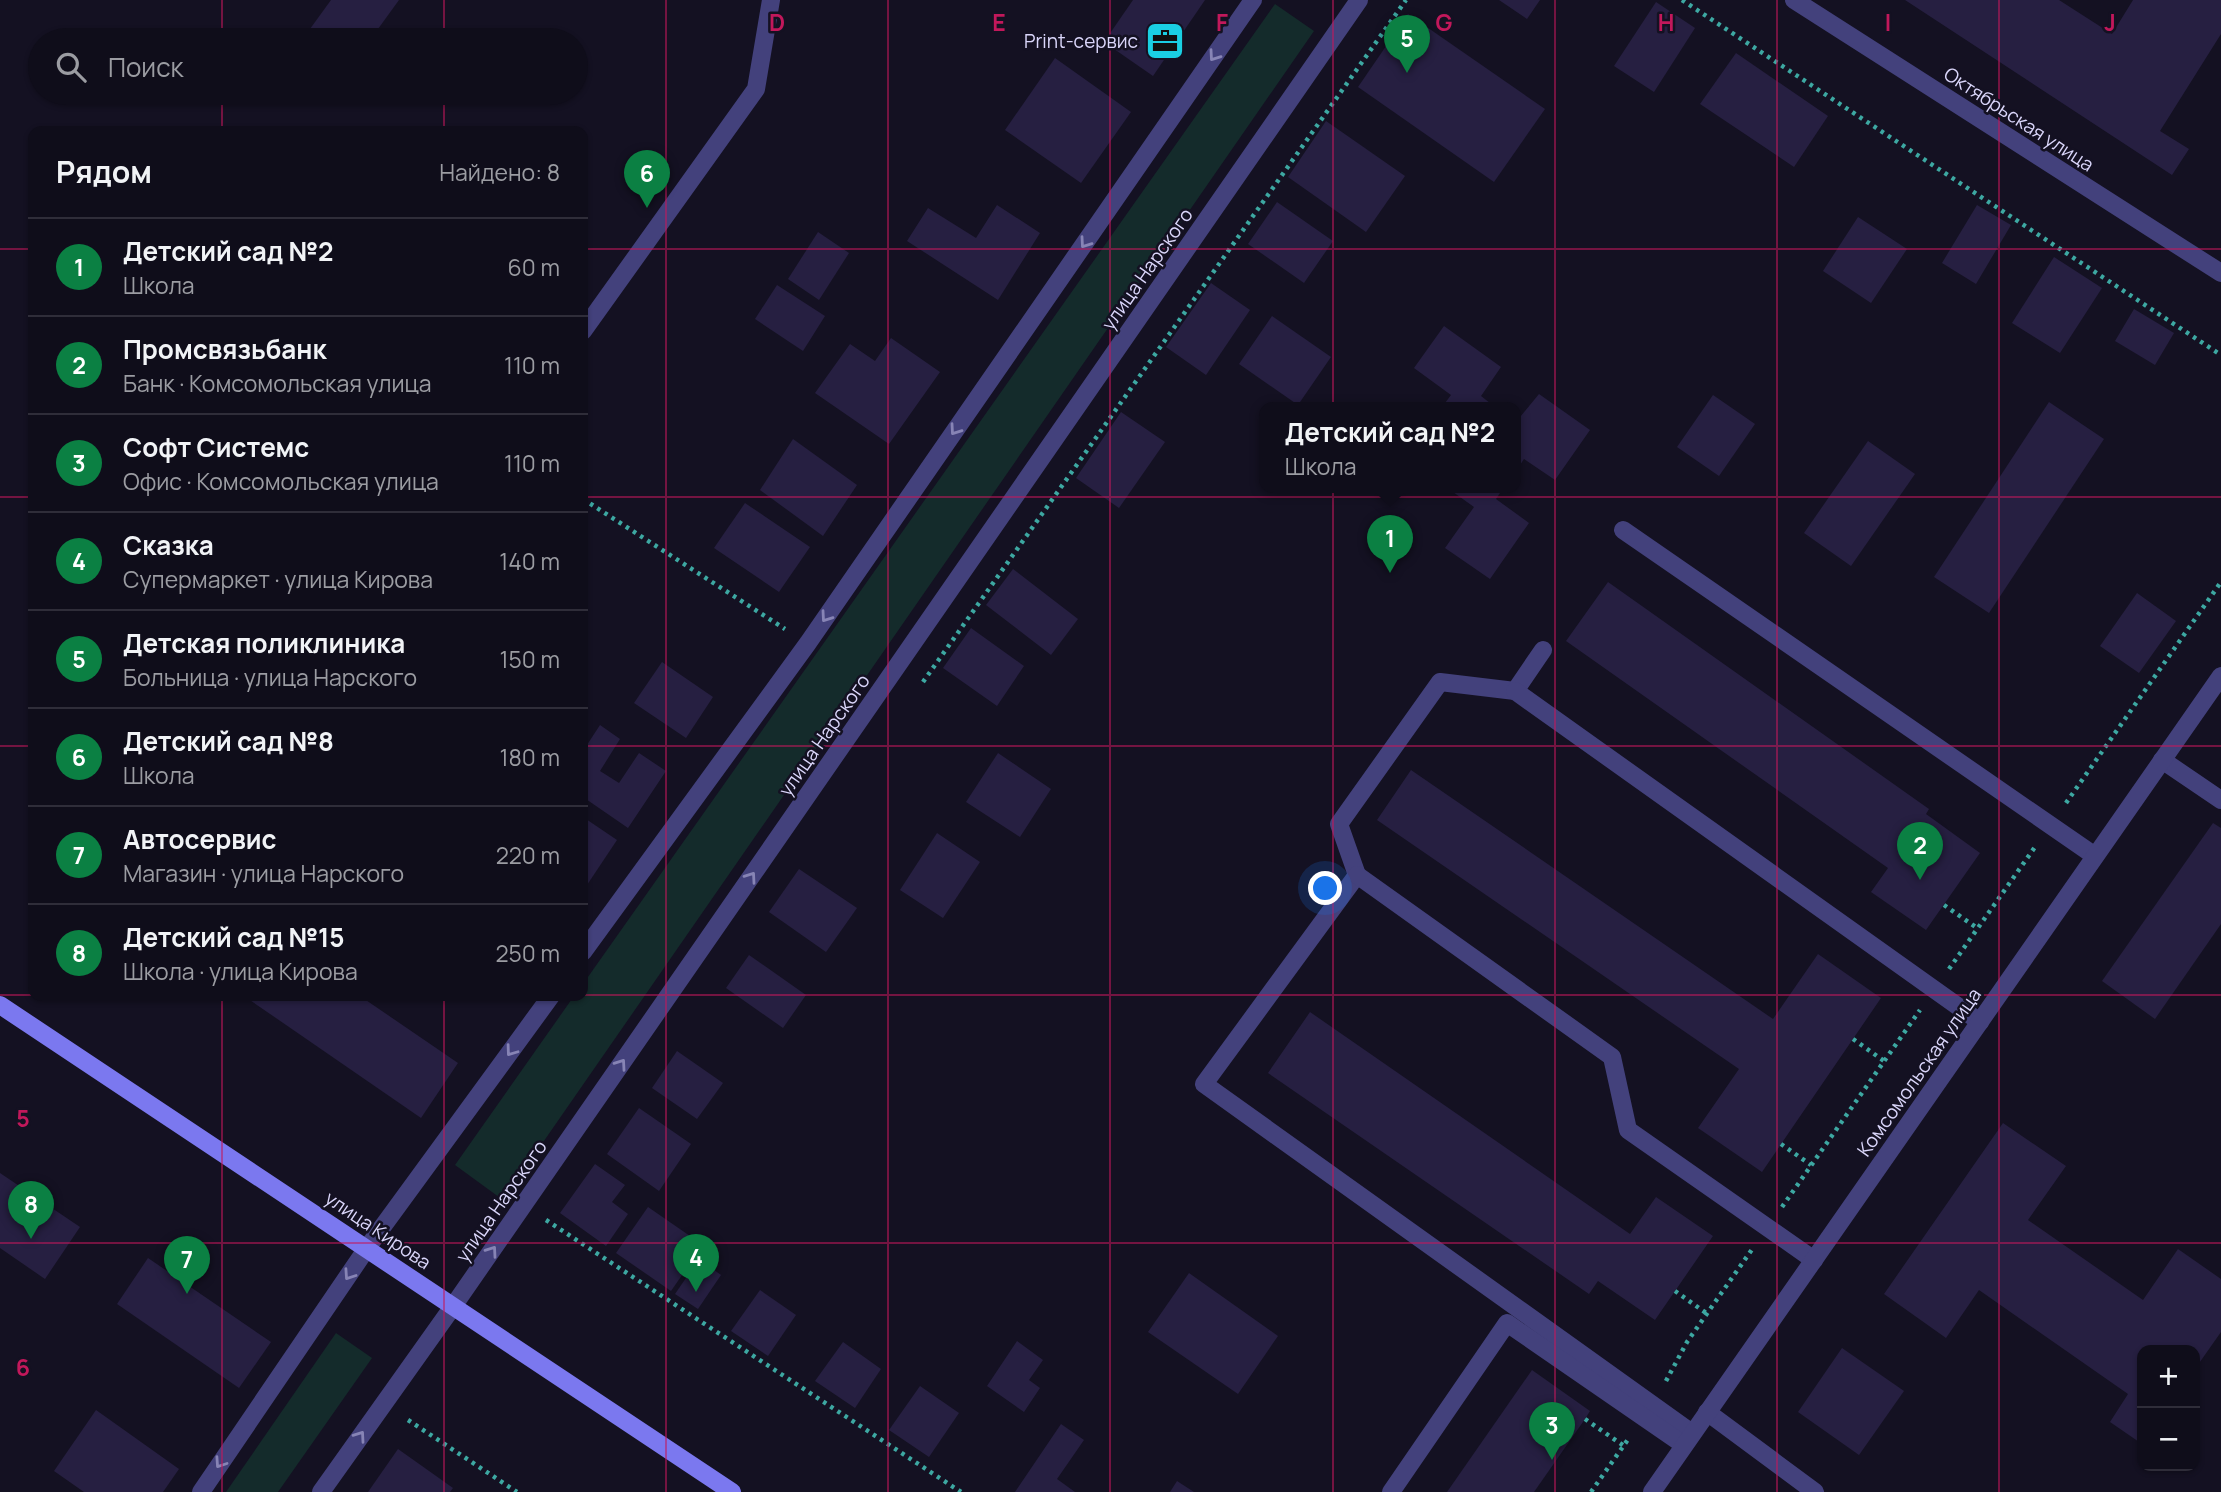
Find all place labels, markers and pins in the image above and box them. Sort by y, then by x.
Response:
pin: 5 [1384,15,1430,73]
office icon: Print-сервис [1144,20,1186,62]
place label: Print-сервис [1024,28,1138,54]
pin: 6 [624,150,670,208]
pin: 1 [1367,515,1413,573]
pin: 2 [1897,822,1943,880]
pin: 8 [8,1181,54,1239]
pin: 4 [673,1234,719,1292]
pin: 7 [164,1236,210,1294]
pin: 3 [1529,1402,1575,1460]

